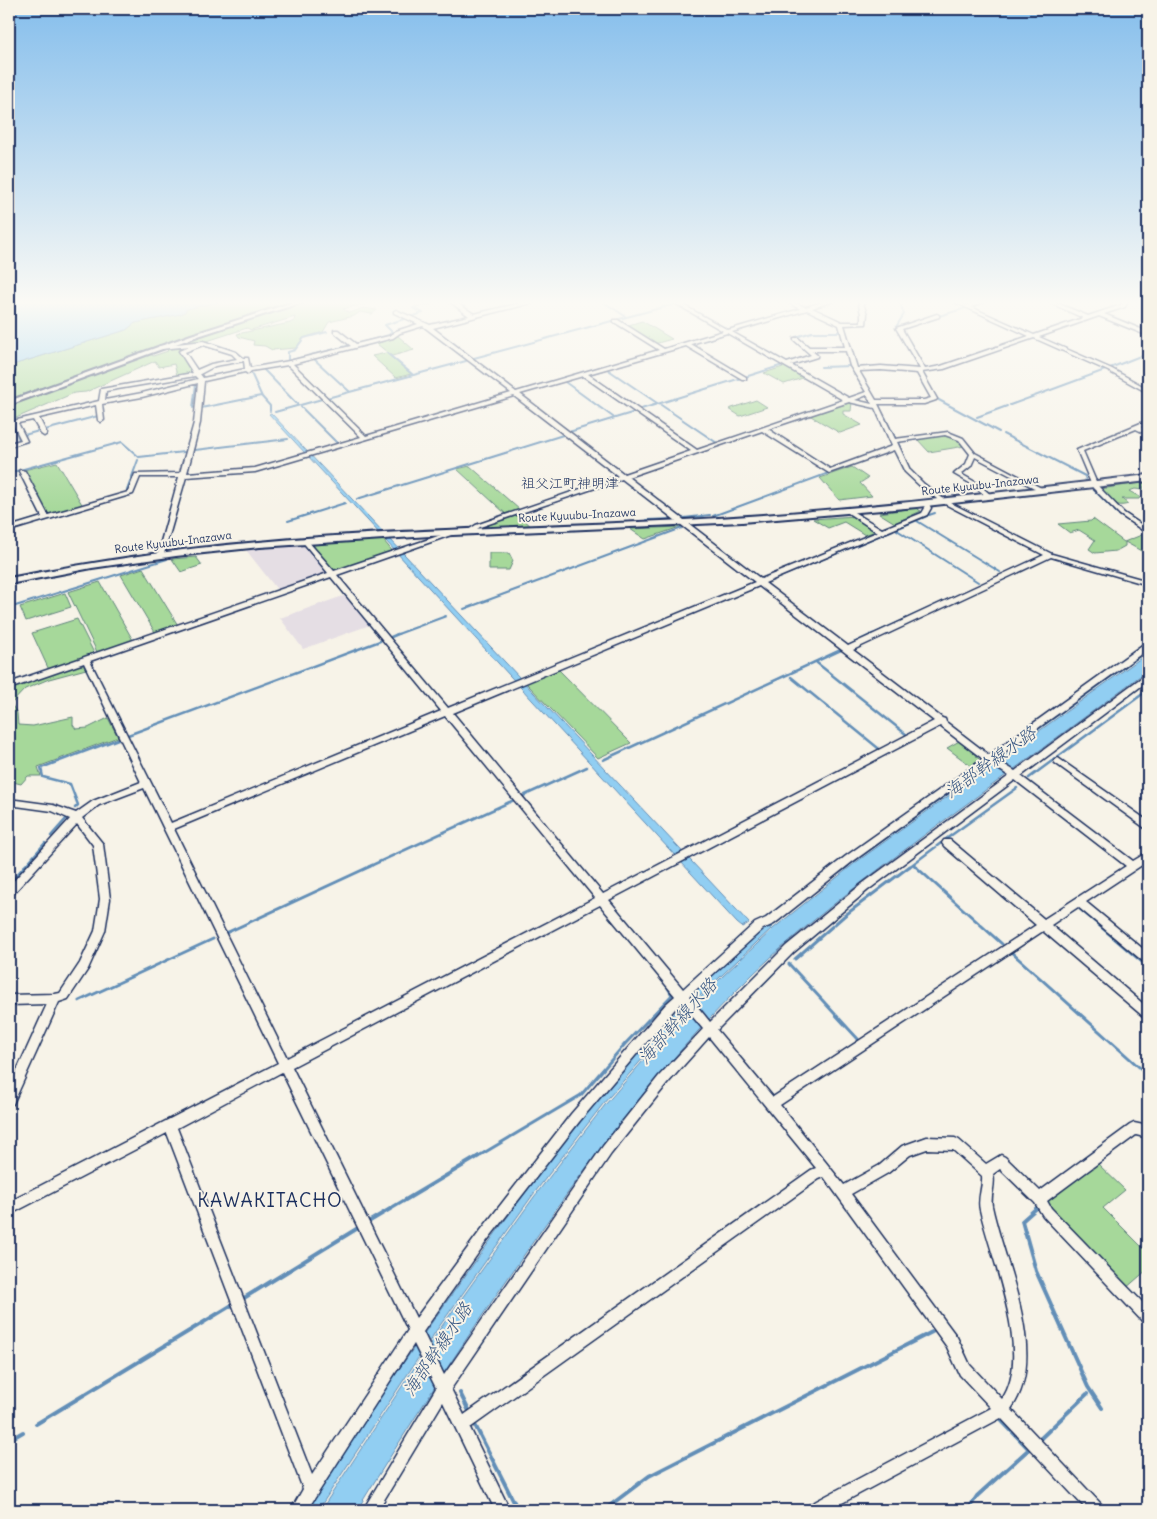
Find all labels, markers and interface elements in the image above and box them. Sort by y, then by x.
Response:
street label: Route Kyuubu-Inazawa [921,472,1039,498]
district label: 祖父江町神明津 [521,474,619,492]
street label: Route Kyuubu-Inazawa [518,505,636,525]
street label: Route Kyuubu-Inazawa [114,528,232,556]
water label: 海部幹線水路 [940,720,1041,803]
water label: 海部幹線水路 [632,972,722,1069]
district label: KAWAKITACHO [197,1188,343,1212]
water label: 海部幹線水路 [397,1297,477,1400]

